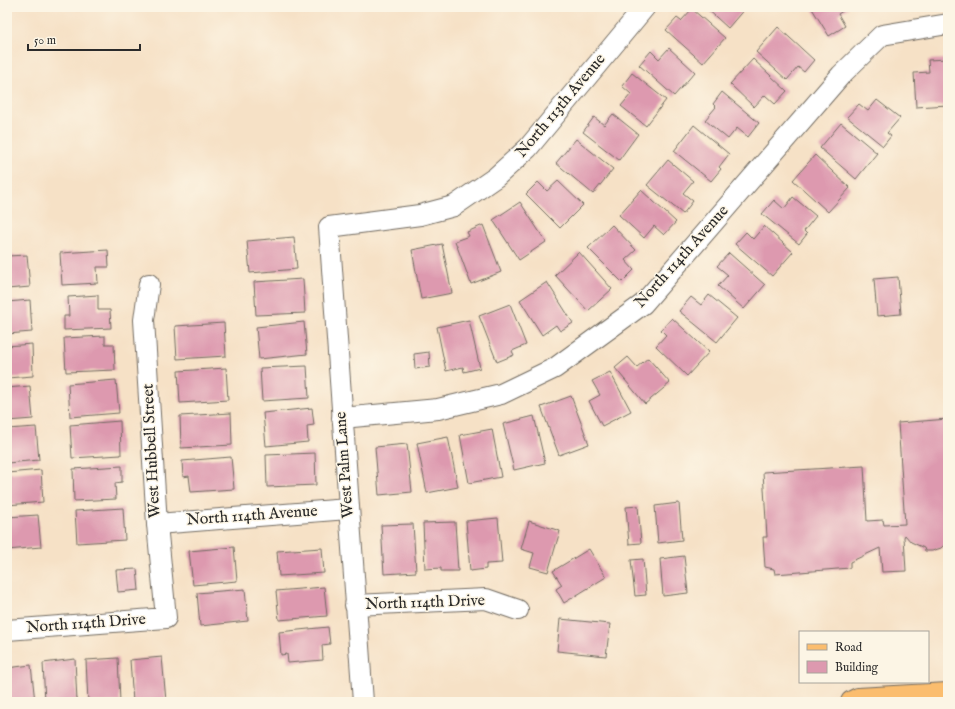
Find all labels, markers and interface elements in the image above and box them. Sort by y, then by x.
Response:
scale bar [28,26,140,52]
text: 50 m [34,33,56,48]
street label: North 113th Avenue [512,50,610,162]
street label: North 114th Avenue [631,201,733,313]
street label: West Hubbell Street [138,383,166,519]
street label: West Palm Lane [331,411,359,519]
street label: North 114th Avenue [186,501,318,531]
street label: North 114th Drive [365,591,485,615]
street label: North 114th Drive [26,610,146,638]
legend [799,631,929,683]
text: Road [835,640,863,655]
text: Building [835,660,879,675]

